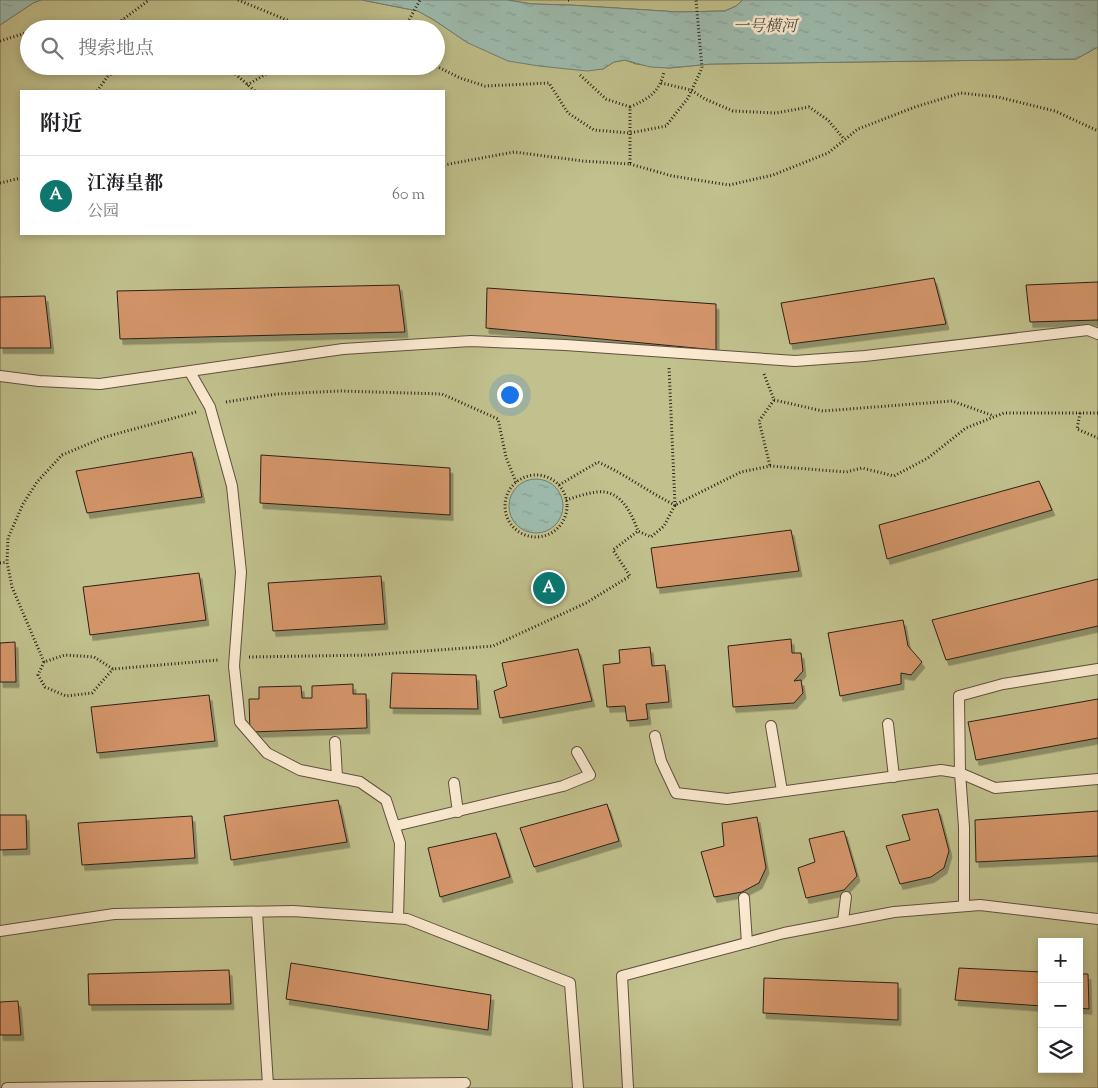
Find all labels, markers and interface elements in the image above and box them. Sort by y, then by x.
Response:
water label: 一号横河 [733,16,800,39]
search box [20,20,445,75]
icon: search [38,34,66,62]
text: 搜索地点 [78,36,154,63]
text: 附近 [40,110,82,140]
text: 江海皇都 [87,171,163,198]
text: A [50,184,63,207]
text: 60 m [392,184,425,207]
text: 公园 [87,201,119,224]
your location [497,382,523,408]
pin: A [533,569,565,607]
map controls [1038,938,1083,1073]
button: + [1038,938,1083,983]
button: − [1038,983,1083,1028]
button: layers [1038,1028,1083,1073]

